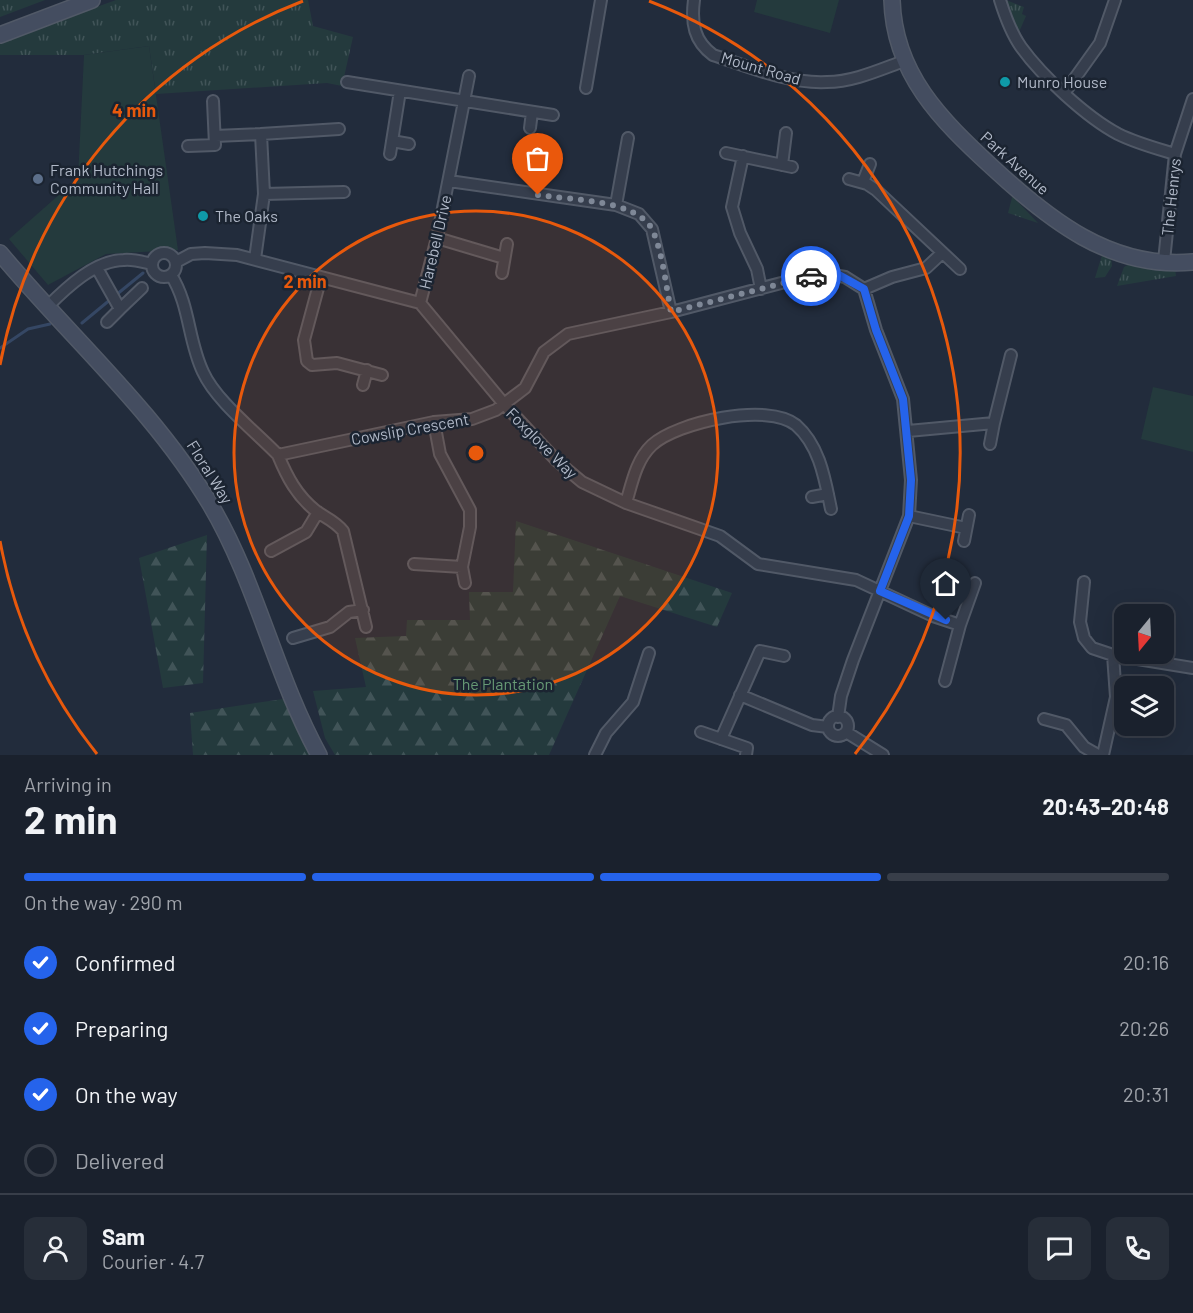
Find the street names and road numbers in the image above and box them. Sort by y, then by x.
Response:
street label: Mount Road [719,47,803,88]
street label: Park Avenue [977,127,1053,198]
street label: The Henrys [1157,157,1184,237]
street label: Harebell Drive [414,193,455,291]
street label: Foxglove Way [503,403,582,483]
street label: Cowslip Crescent [349,409,470,448]
street label: Floral Way [184,437,238,507]

